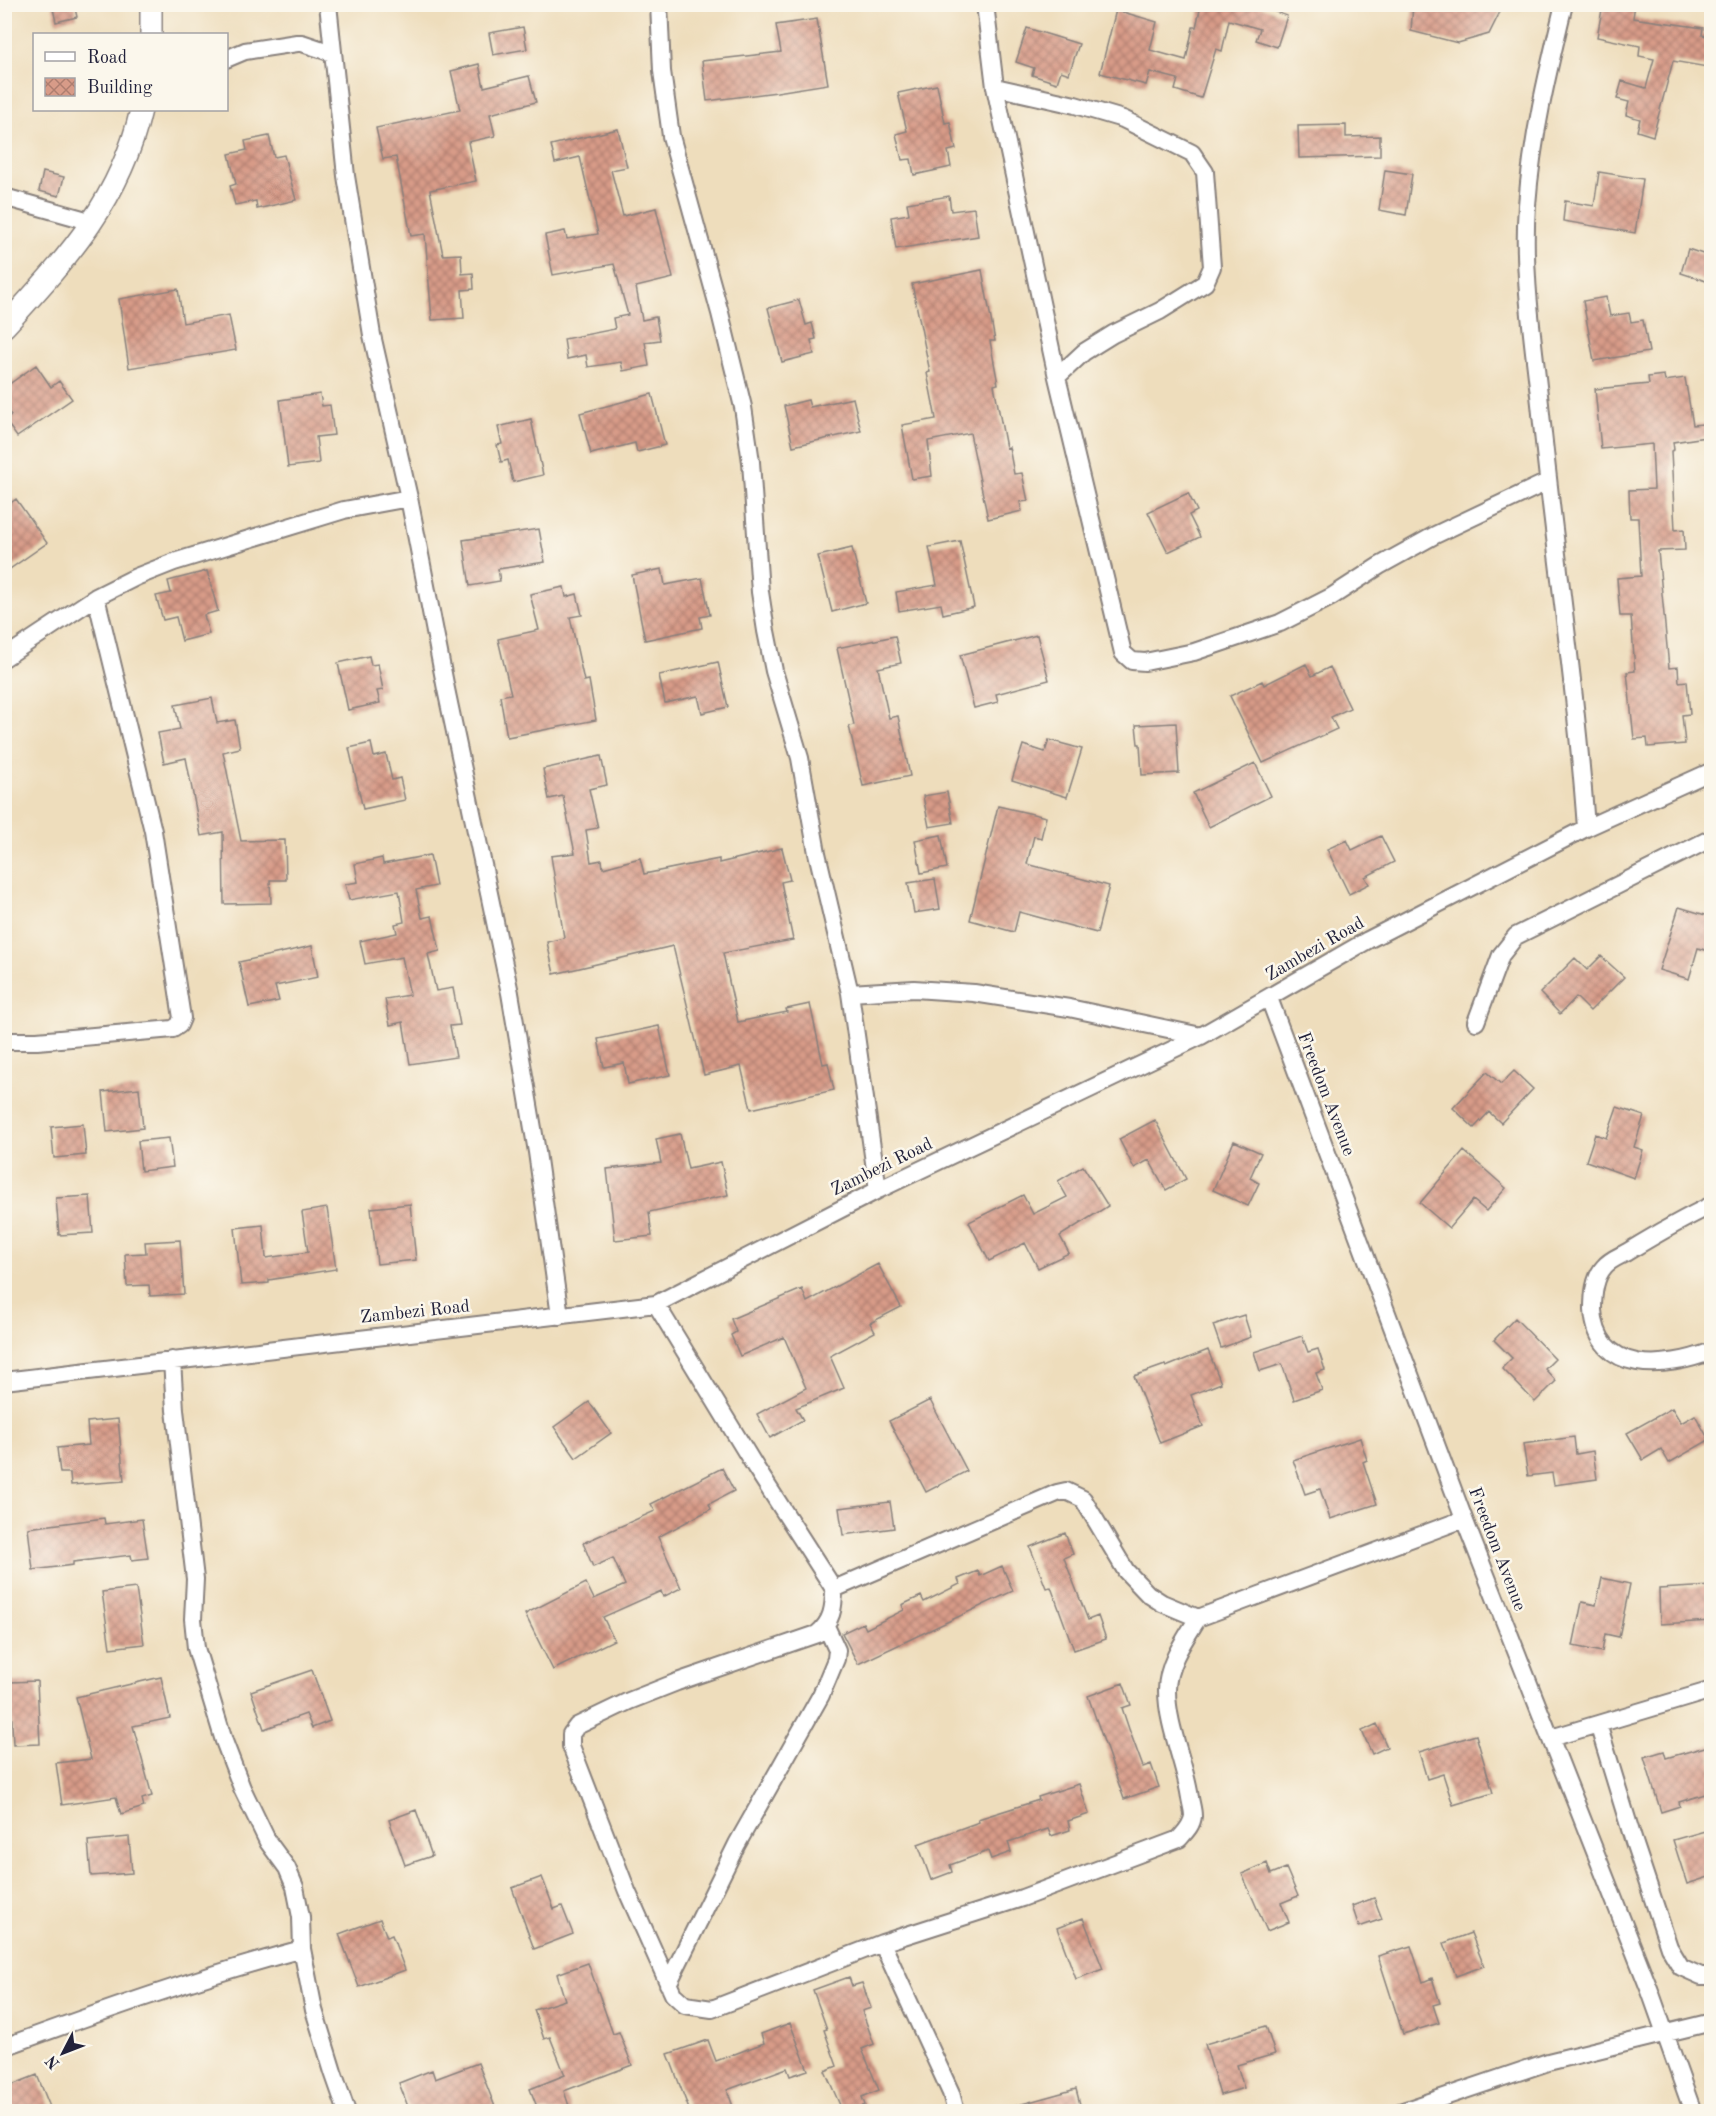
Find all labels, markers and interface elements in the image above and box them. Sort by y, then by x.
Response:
legend [33,33,228,111]
text: Road [87,49,127,67]
text: Building [87,79,153,97]
street label: Zambezi Road [1263,914,1367,984]
street label: Freedom Avenue [1294,1030,1358,1158]
street label: Zambezi Road [828,1135,936,1199]
street label: Zambezi Road [359,1297,471,1327]
street label: Freedom Avenue [1465,1485,1529,1613]
north arrow [33,2023,93,2083]
text: N [43,2051,63,2072]

